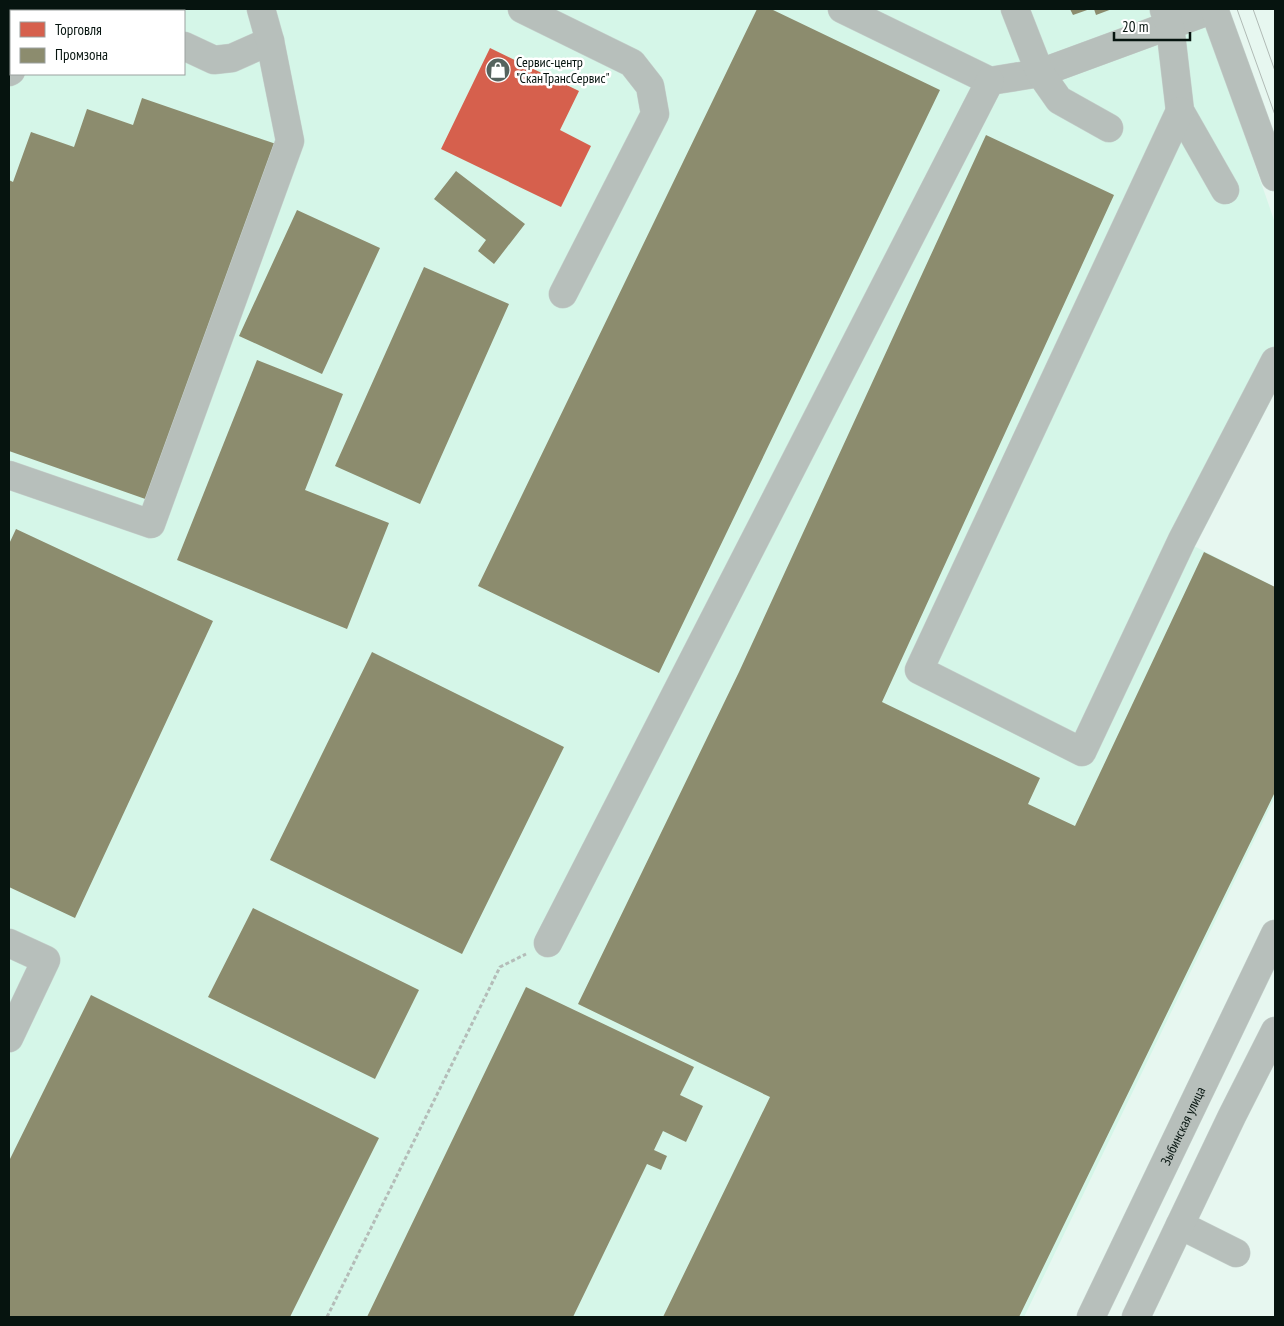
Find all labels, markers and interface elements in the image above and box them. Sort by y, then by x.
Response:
legend [10,10,185,75]
scale bar [1114,10,1190,42]
text: 20 m [1122,17,1148,36]
text: Торговля [55,20,102,39]
text: Промзона [55,45,108,64]
place label: Сервис-центр "СканТрансСервис" [516,53,609,87]
shop icon: Сервис-центр "СканТрансСервис" [485,57,511,83]
street label: Зыбинская улица [1156,1084,1209,1168]

